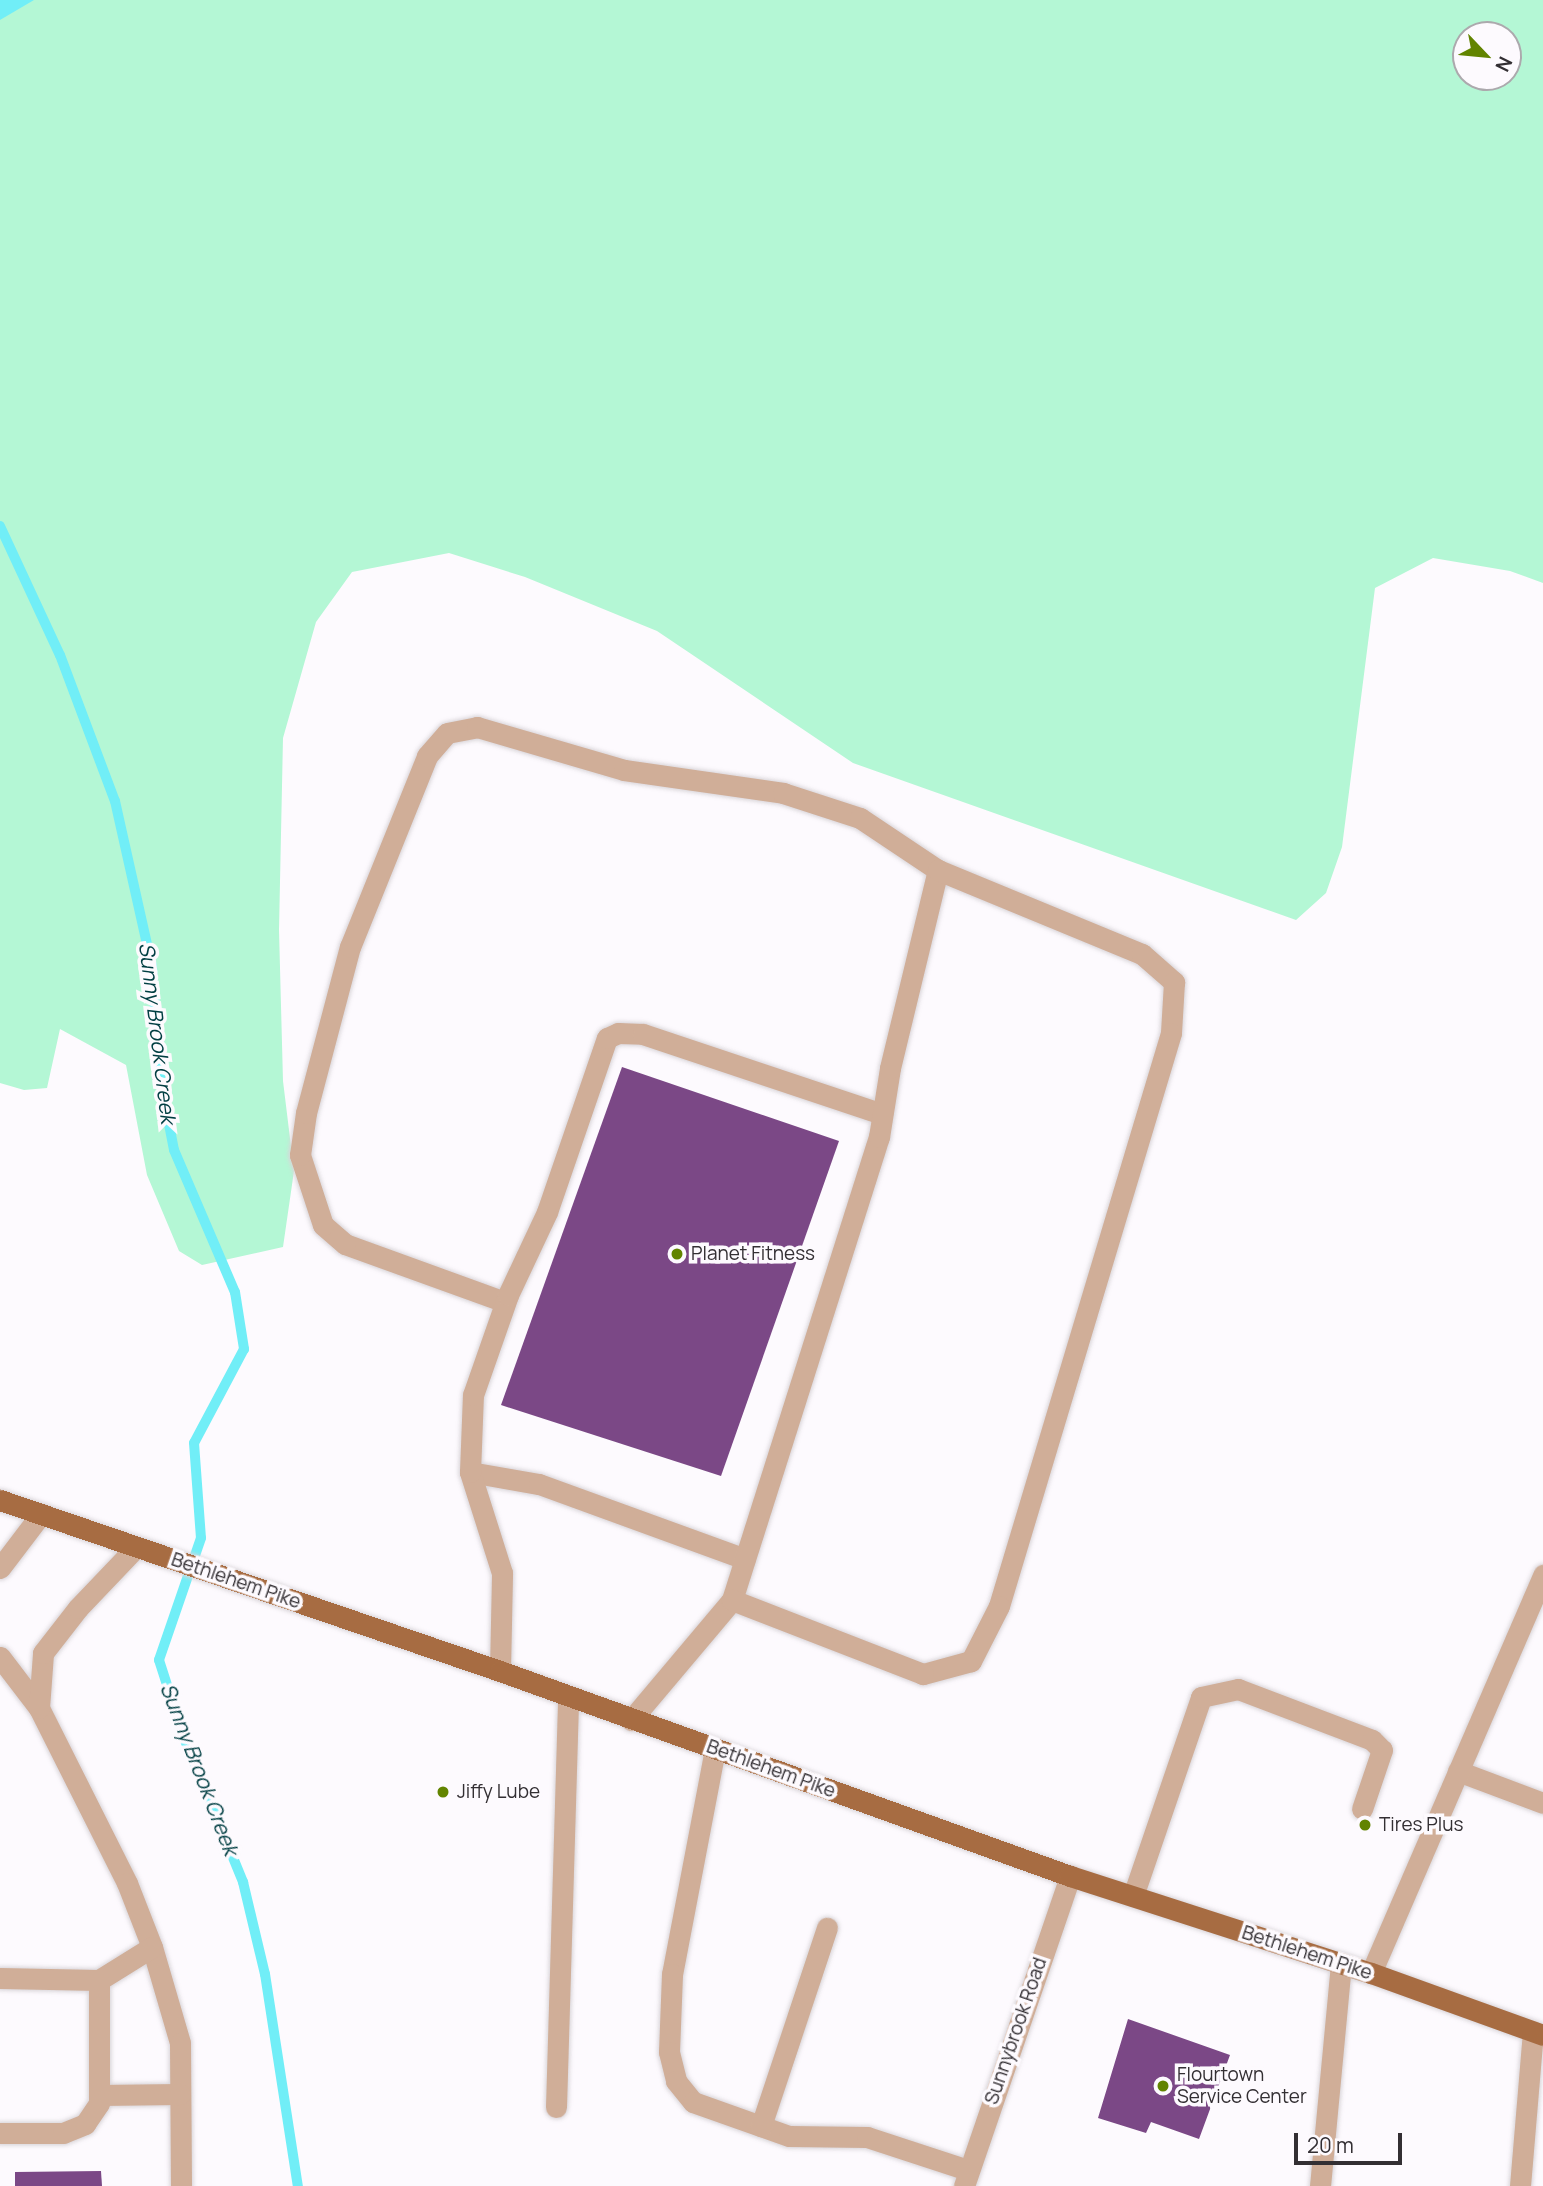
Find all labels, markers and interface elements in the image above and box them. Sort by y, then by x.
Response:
north arrow [1452,21,1522,91]
text: N [1489,52,1519,76]
water label: Sunny Brook Creek [134,941,182,1125]
place label: Planet Fitness [691,1243,815,1265]
marker: Planet Fitness [669,1246,685,1262]
street label: Bethlehem Pike [168,1548,304,1614]
water label: Sunny Brook Creek [156,1679,244,1859]
street label: Bethlehem Pike [703,1735,839,1803]
place label: Jiffy Lube [457,1781,540,1803]
marker: Jiffy Lube [435,1784,451,1800]
place label: Tires Plus [1379,1814,1463,1836]
marker: Tires Plus [1357,1817,1373,1833]
street label: Bethlehem Pike [1239,1921,1375,1985]
street label: Sunnybrook Road [980,1955,1052,2107]
place label: Flourtown Service Center [1177,2064,1307,2108]
marker: Flourtown Service Center [1155,2078,1171,2094]
scale bar [1298,2120,1406,2164]
text: 20 m [1307,2131,1354,2159]

